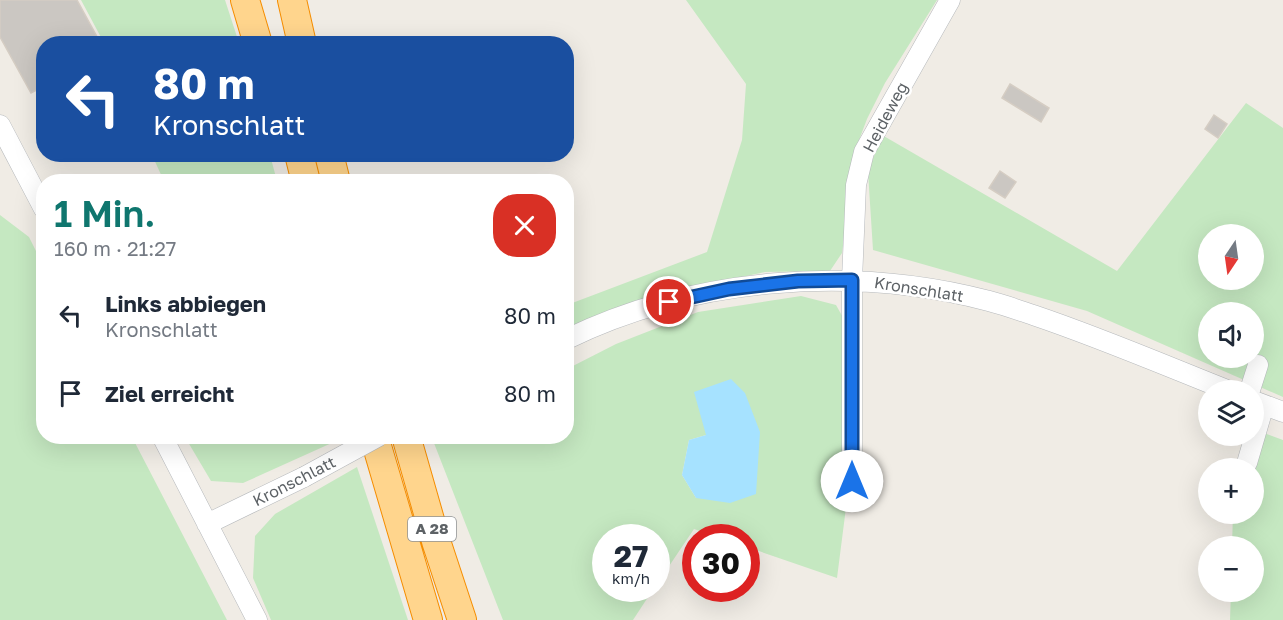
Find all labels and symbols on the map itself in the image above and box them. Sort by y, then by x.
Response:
street label: Heideweg [858,78,912,156]
north arrow [1198,224,1264,290]
street label: Kronschlatt [873,272,965,306]
pin [643,276,694,327]
position arrow [820,449,884,513]
street label: Kronschlatt [249,452,339,510]
road number: A 28 [408,517,456,541]
speed limit sign: 30 [682,524,760,602]

